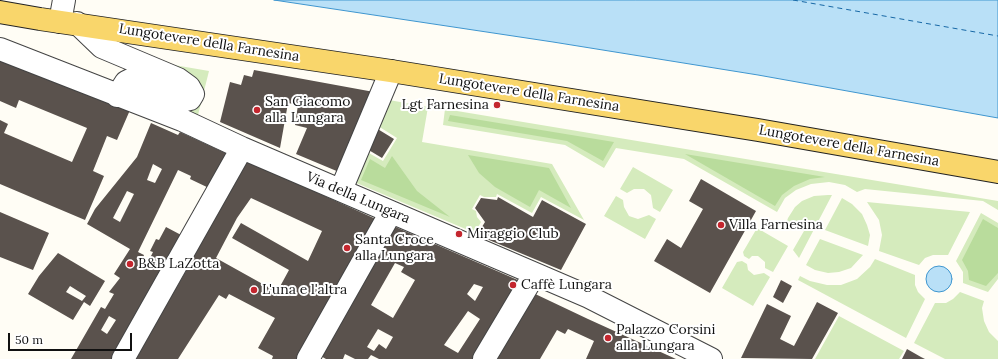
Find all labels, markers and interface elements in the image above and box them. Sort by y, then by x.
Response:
street label: Lungotevere della Farnesina [117,20,301,66]
street label: Lungotevere della Farnesina [437,70,621,116]
place label: San Giacomo alla Lungara [265,94,350,126]
place label: Lgt Farnesina [401,97,489,113]
marker: Lgt Farnesina [492,100,502,110]
marker: San Giacomo alla Lungara [252,105,262,115]
street label: Lungotevere della Farnesina [758,122,940,170]
street label: Via della Lungara [303,169,413,227]
place label: Villa Farnesina [729,217,823,233]
marker: Villa Farnesina [716,220,726,230]
place label: Miraggio Club [467,226,559,242]
marker: Miraggio Club [454,229,464,239]
place label: Santa Croce alla Lungara [355,232,434,264]
marker: Santa Croce alla Lungara [342,243,352,253]
place label: B&B LaZotta [138,256,219,272]
marker: B&B LaZotta [125,259,135,269]
place label: Caffè Lungara [521,277,612,293]
marker: Caffè Lungara [508,280,518,290]
place label: L'una e l'altra [262,282,347,298]
marker: L'una e l'altra [249,285,259,295]
place label: Palazzo Corsini alla Lungara [616,322,716,354]
scale bar [10,325,134,351]
text: 50 m [15,332,43,347]
marker: Palazzo Corsini alla Lungara [603,333,613,343]

